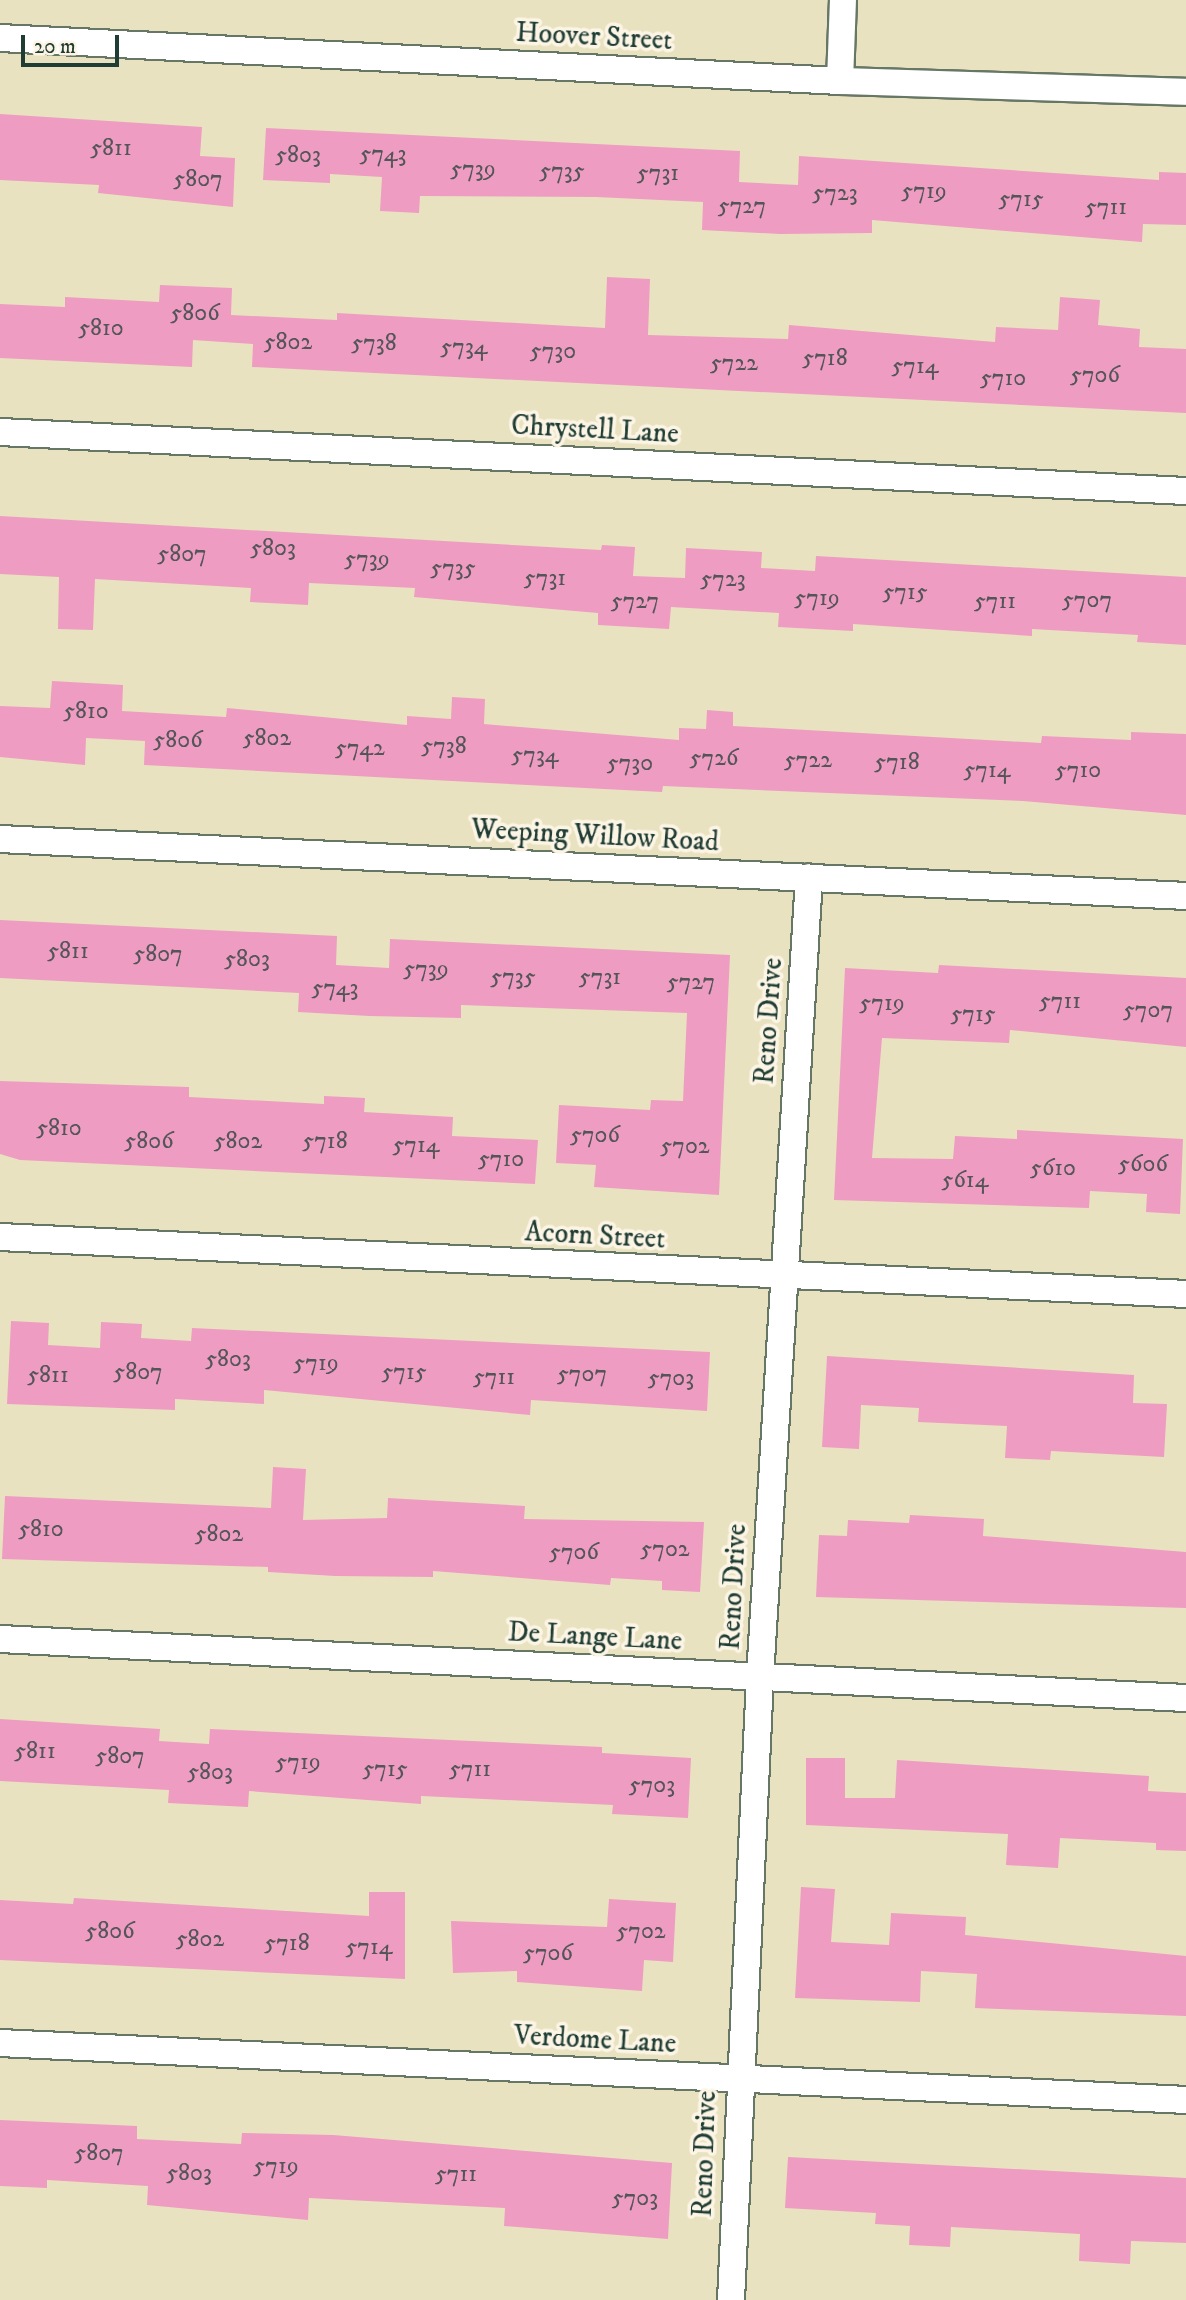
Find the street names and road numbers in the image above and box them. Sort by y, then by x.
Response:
street label: Hoover Street [515,16,673,58]
street label: Chrystell Lane [510,409,680,451]
street label: Weeping Willow Road [470,813,720,859]
street label: Reno Drive [748,957,790,1085]
street label: Acorn Street [524,1216,666,1256]
street label: Reno Drive [714,1523,754,1651]
street label: De Lange Lane [507,1616,683,1658]
street label: Verdome Lane [513,2019,677,2061]
street label: Reno Drive [686,2090,724,2218]

